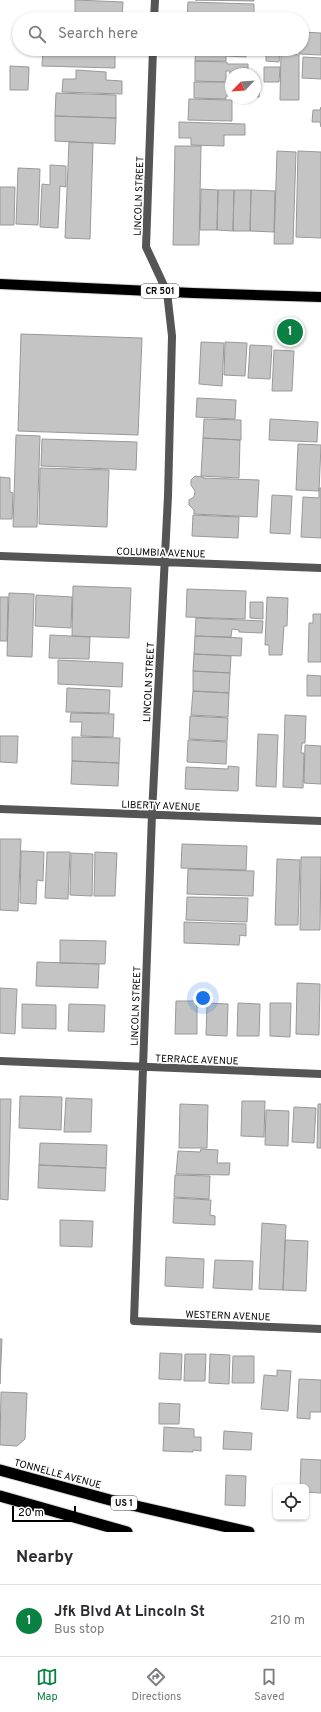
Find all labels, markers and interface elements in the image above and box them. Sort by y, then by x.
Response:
search box [12,12,309,56]
icon: search [26,23,48,45]
text: Search here [58,25,138,44]
north arrow [225,68,261,104]
street label: LINCOLN STREET [132,156,147,236]
road number: CR 501 [141,284,179,298]
pin: 1 [277,317,303,347]
street label: COLUMBIA AVENUE [116,545,206,562]
street label: LINCOLN STREET [141,642,158,722]
street label: LIBERTY AVENUE [121,799,201,814]
street label: LINCOLN STREET [129,966,144,1046]
your location [193,988,213,1008]
street label: TERRACE AVENUE [155,1053,239,1068]
street label: WESTERN AVENUE [185,1309,271,1324]
street label: TONNELLE AVENUE [13,1457,103,1492]
map controls [273,1484,309,1520]
button: locate [273,1484,309,1520]
road number: US 1 [111,1496,137,1510]
scale bar [12,1504,76,1523]
text: 20 m [18,1506,44,1520]
text: Nearby [16,1547,73,1569]
text: Jfk Blvd At Lincoln St [54,1603,205,1622]
text: 1 [26,1613,32,1629]
text: 210 m [270,1613,305,1629]
text: Bus stop [54,1622,104,1638]
tab: Map [36,1666,58,1704]
tab: Directions [131,1666,181,1704]
tab: Saved [254,1666,285,1704]

